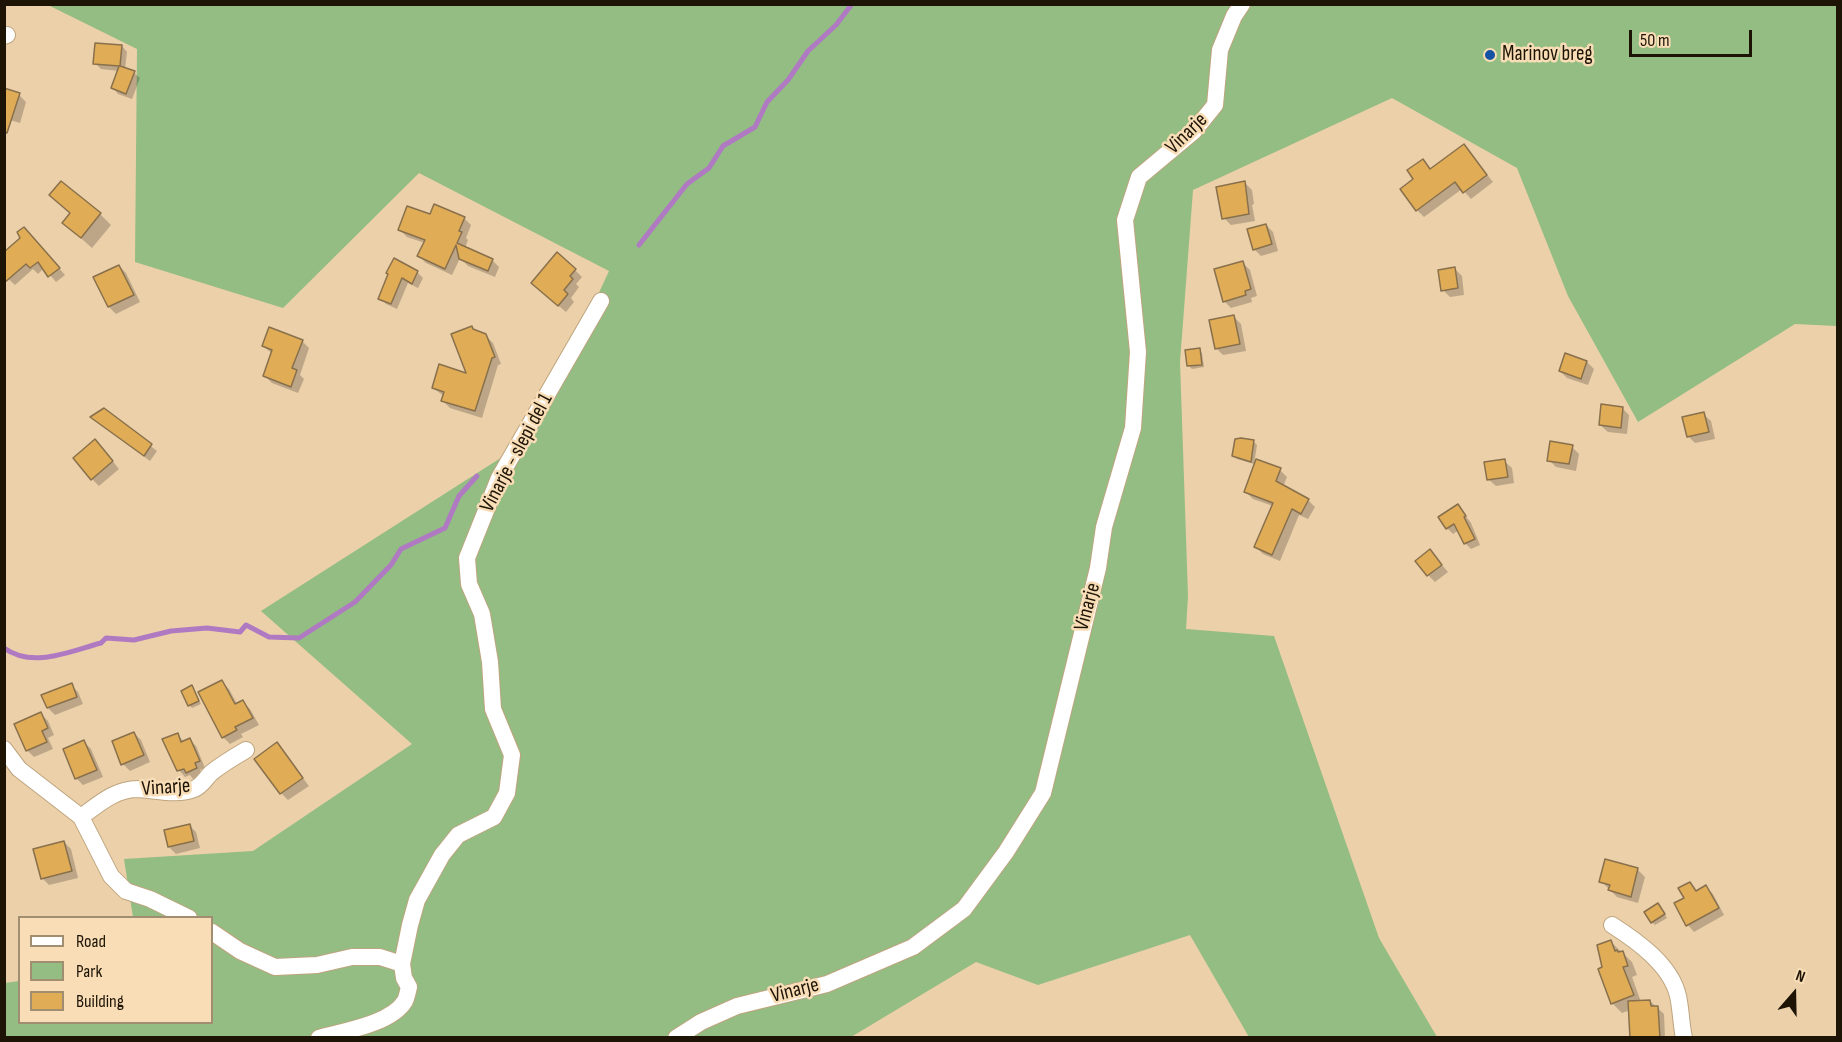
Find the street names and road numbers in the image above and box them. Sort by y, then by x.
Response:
street label: Vinarje [1161,108,1213,160]
street label: Vinarje - slepi del 1 [475,389,559,517]
street label: Vinarje [1070,580,1106,634]
street label: Vinarje [141,774,191,802]
street label: Vinarje [768,973,822,1009]

